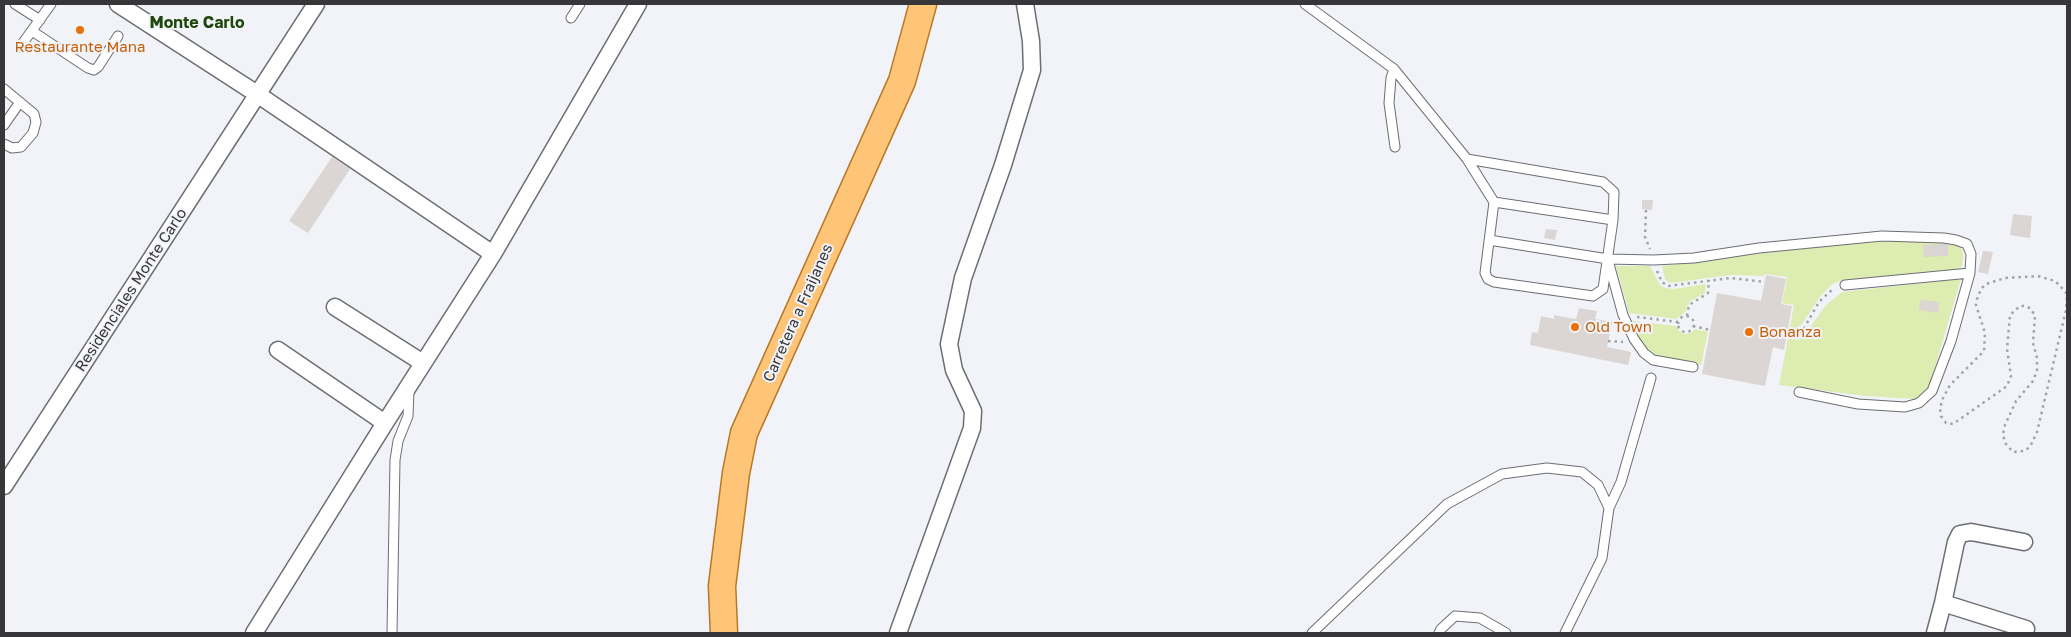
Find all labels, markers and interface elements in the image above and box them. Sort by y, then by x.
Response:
district label: Monte Carlo [149,13,245,33]
marker: Restaurante Mana [74,24,86,36]
place label: Restaurante Mana [14,38,146,56]
street label: Residenciales Monte Carlo [71,205,191,375]
street label: Carretera a Fraijanes [759,241,837,385]
place label: Old Town [1585,318,1652,336]
marker: Old Town [1569,321,1581,333]
place label: Bonanza [1759,323,1821,341]
marker: Bonanza [1743,326,1755,338]

